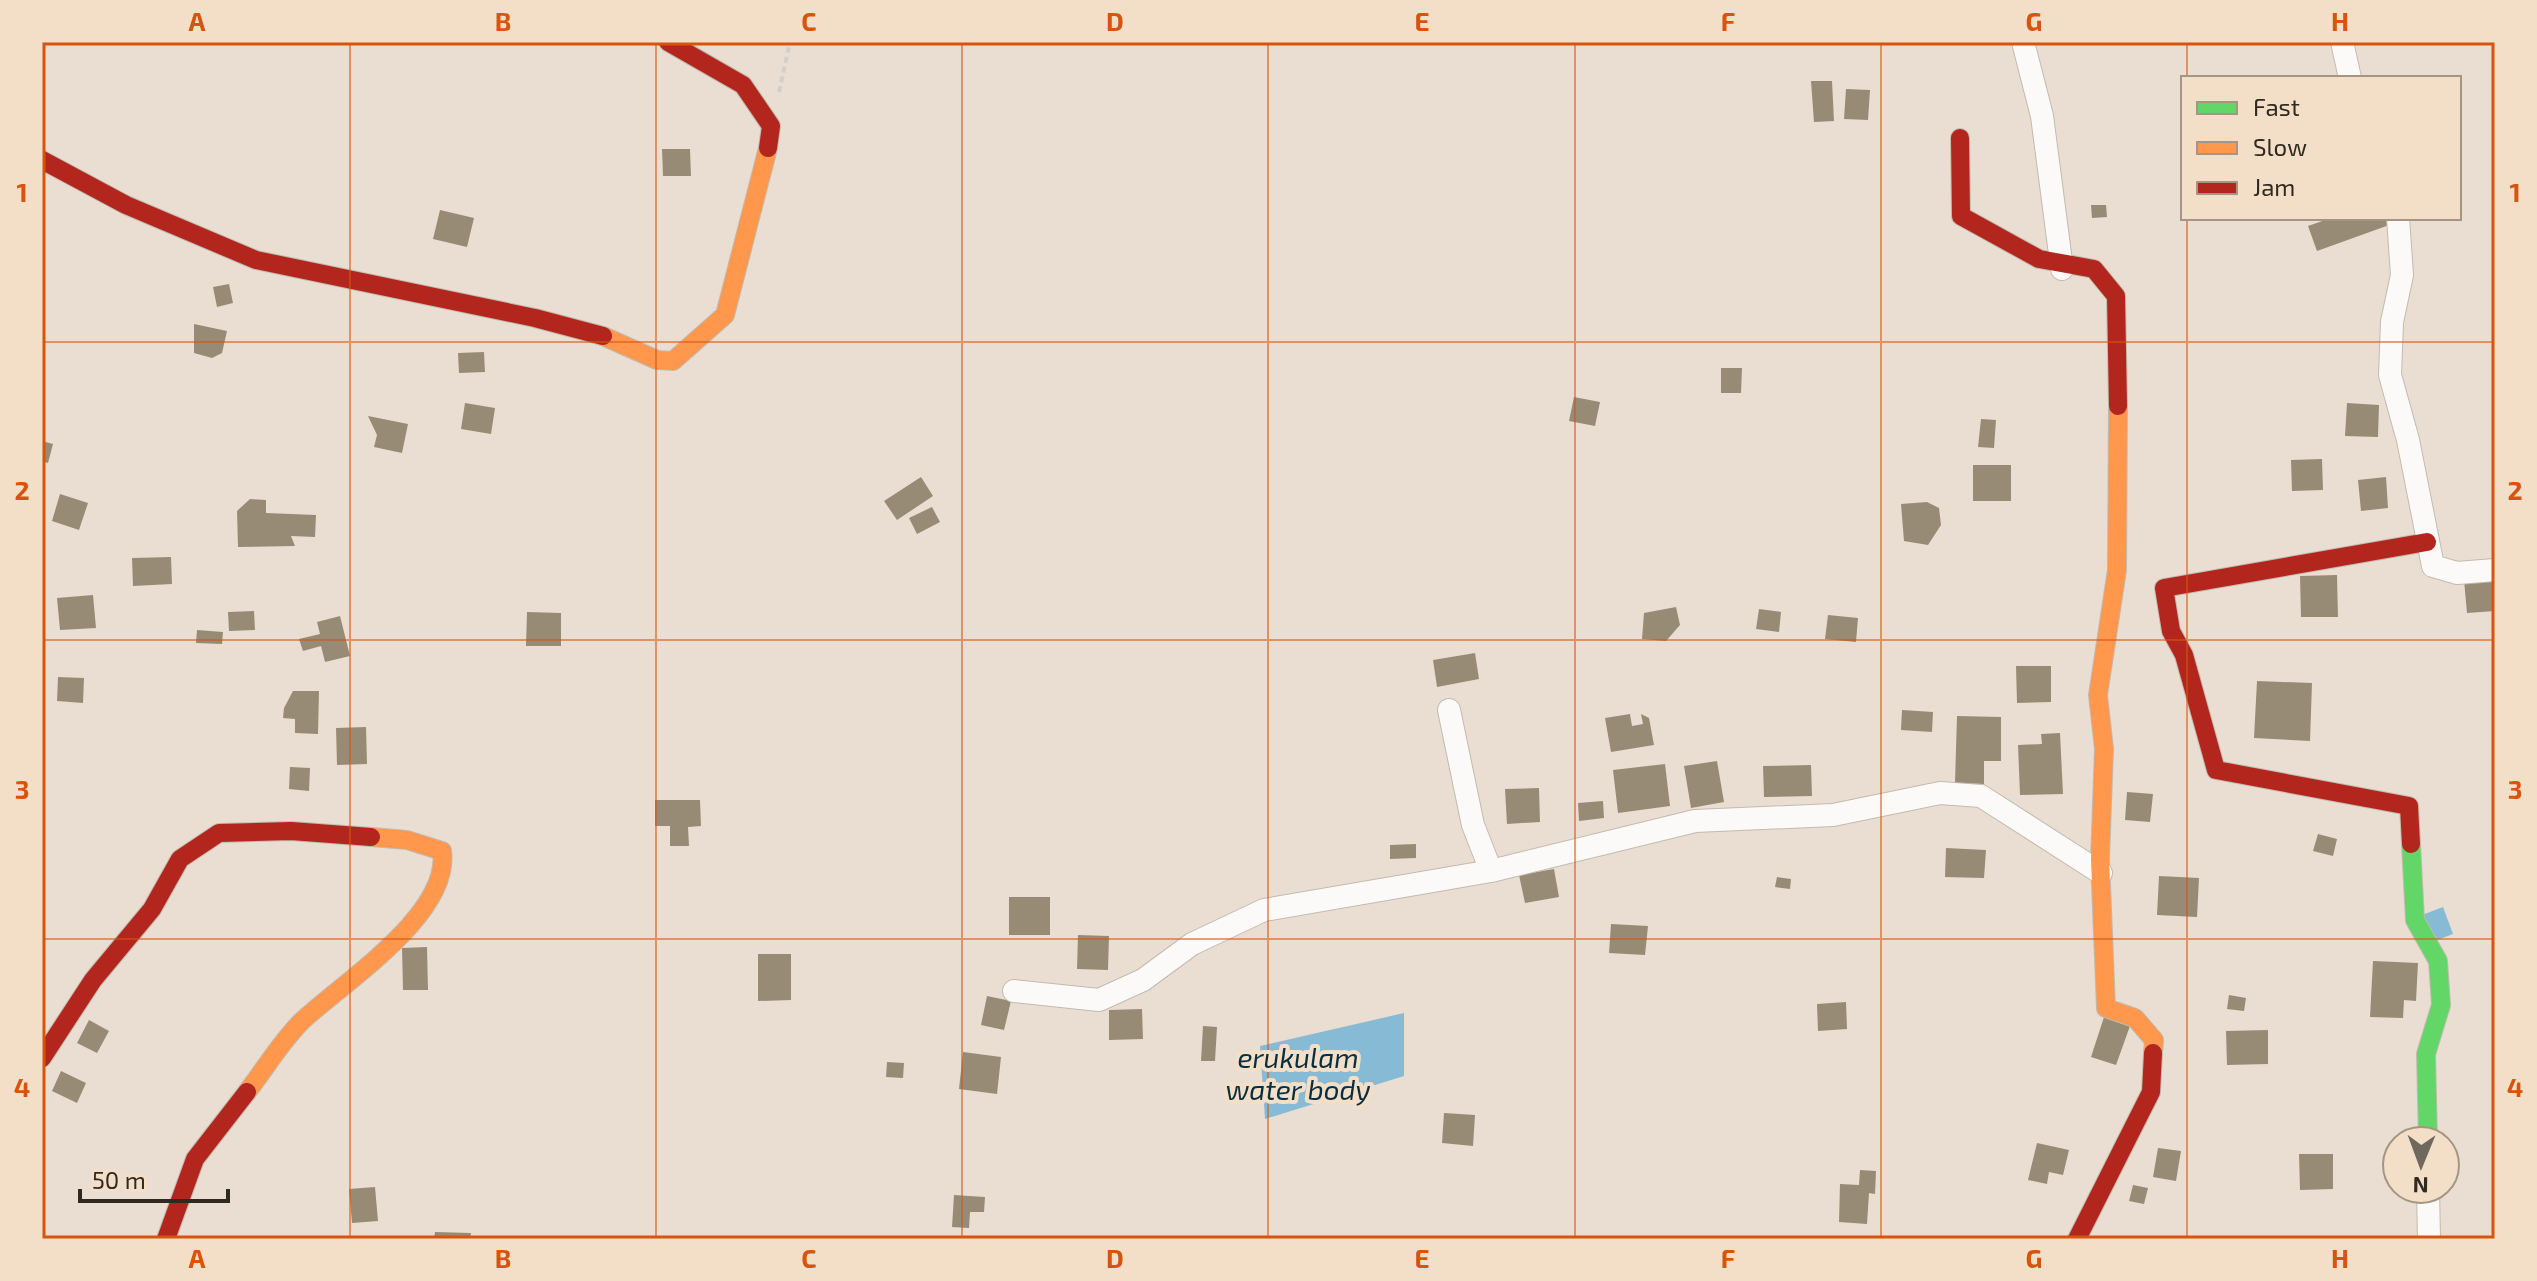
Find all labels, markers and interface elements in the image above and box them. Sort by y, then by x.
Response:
text: A [189,5,206,36]
text: B [495,5,511,36]
text: C [801,5,817,36]
text: D [1106,5,1124,36]
text: E [1414,5,1430,36]
text: F [1721,5,1735,36]
text: G [2026,5,2042,36]
text: H [2331,5,2349,36]
legend [2181,76,2461,220]
text: Fast [2253,92,2300,121]
text: Slow [2253,132,2307,161]
text: Jam [2253,172,2295,201]
text: 1 [16,176,28,207]
text: 1 [2509,176,2521,207]
text: 2 [14,474,30,505]
text: 2 [2507,474,2523,505]
text: 3 [15,773,29,804]
text: 3 [2508,773,2522,804]
water label: erukulam water body [1225,1040,1371,1106]
text: 4 [14,1071,30,1102]
text: 4 [2507,1071,2523,1102]
north arrow [2381,1125,2461,1205]
scale bar [80,1153,228,1203]
text: 50 m [92,1165,146,1194]
text: N [2412,1173,2429,1199]
text: A [189,1242,206,1273]
text: B [495,1242,511,1273]
text: C [801,1242,817,1273]
text: D [1106,1242,1124,1273]
text: E [1414,1242,1430,1273]
text: F [1721,1242,1735,1273]
text: G [2026,1242,2042,1273]
text: H [2331,1242,2349,1273]

